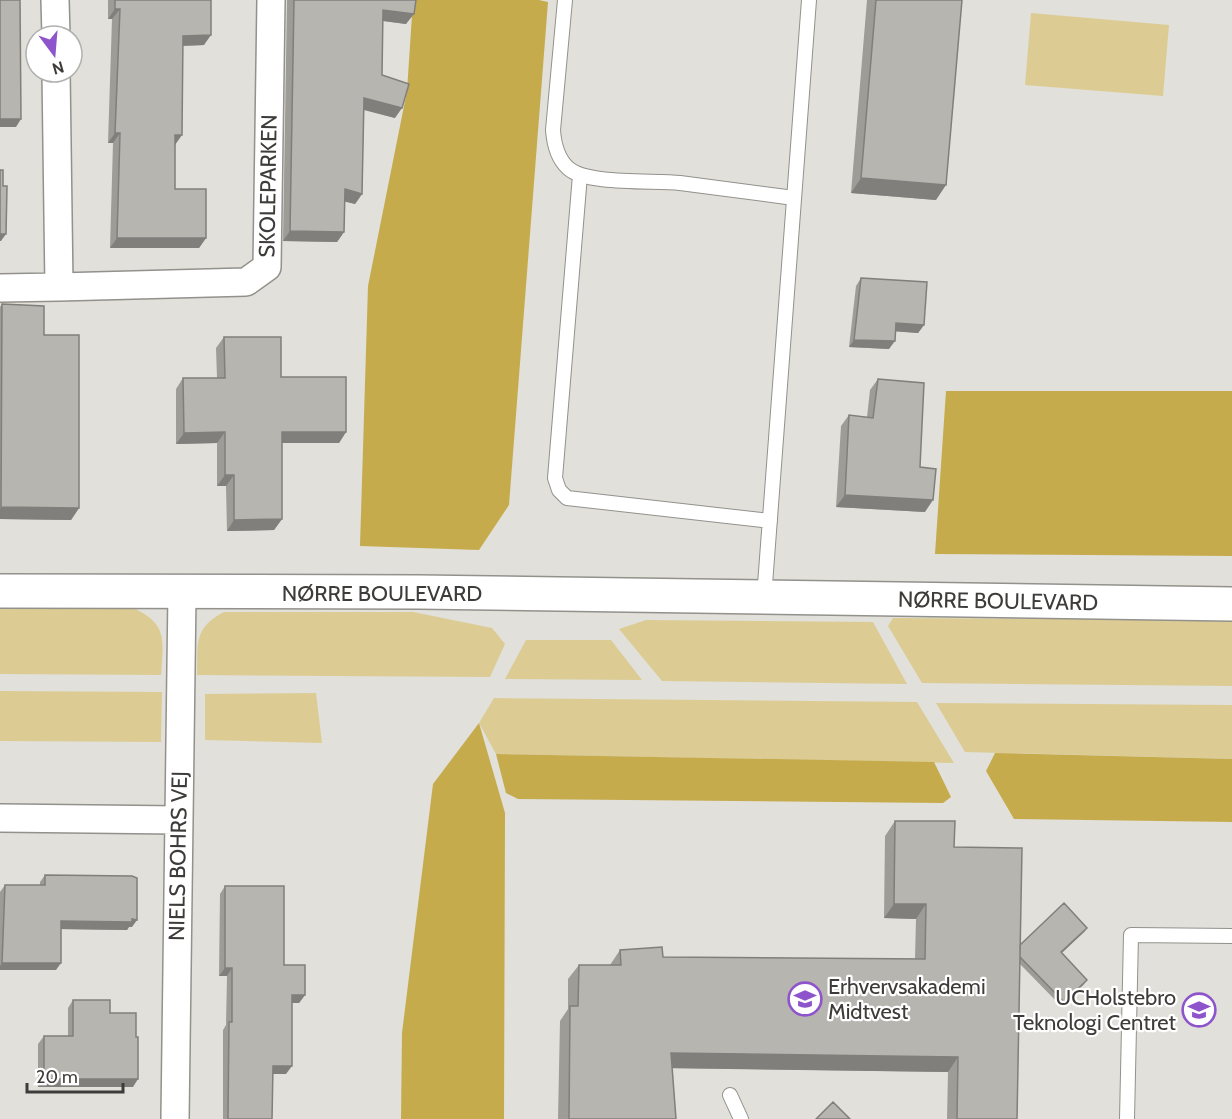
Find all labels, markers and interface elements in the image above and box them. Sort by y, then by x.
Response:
north arrow [24,24,84,84]
text: N [50,57,66,79]
street label: SKOLEPARKEN [253,114,283,258]
street label: NØRRE BOULEVARD [282,580,482,607]
street label: NØRRE BOULEVARD [898,586,1098,616]
street label: NIELS BOHRS VEJ [163,771,193,941]
place label: Erhvervsakademi Midtvest [828,973,986,1025]
school or university icon: Erhvervsakademi Midtvest [787,981,823,1017]
place label: UCHolstebro Teknologi Centret [1013,984,1177,1036]
school or university icon: UCHolstebro Teknologi Centret [1181,992,1217,1028]
scale bar [27,1056,123,1094]
text: 20 m [36,1066,78,1088]

